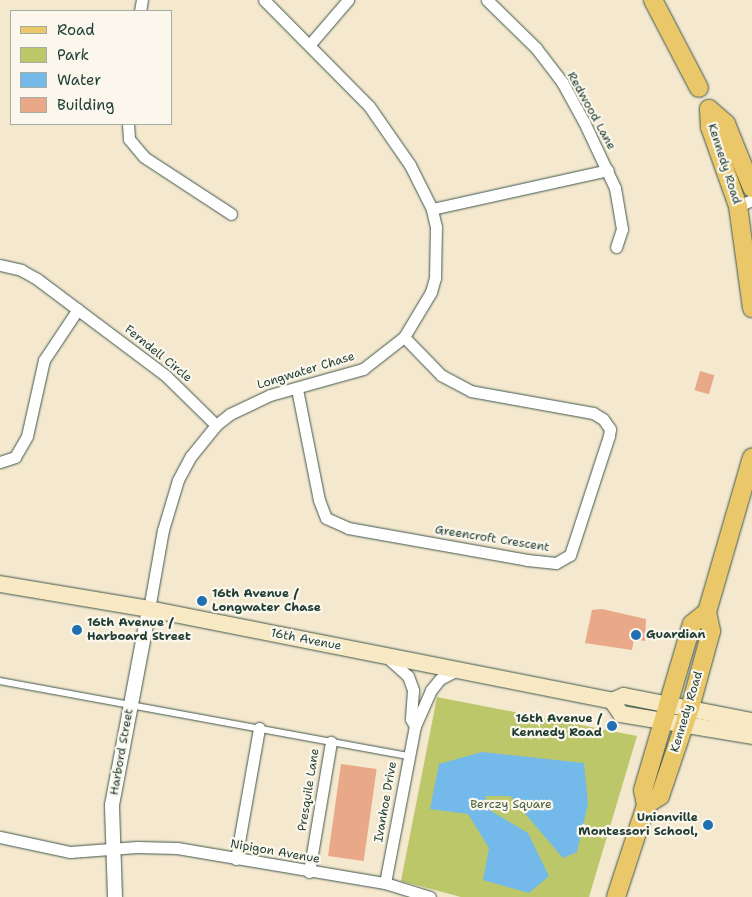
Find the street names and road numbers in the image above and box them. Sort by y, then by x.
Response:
street label: Redwood Lane [564,70,618,152]
street label: Kennedy Road [704,122,744,206]
street label: Ferndell Circle [121,322,195,386]
street label: Longwater Chase [255,349,357,393]
street label: Greencroft Crescent [434,523,550,555]
street label: 16th Avenue [269,626,343,654]
street label: Kennedy Road [668,670,706,754]
street label: Harbord Street [107,708,137,796]
street label: Presquile Lane [295,748,323,832]
street label: Ivanhoe Drive [372,760,400,844]
street label: Nipigon Avenue [229,837,321,867]

